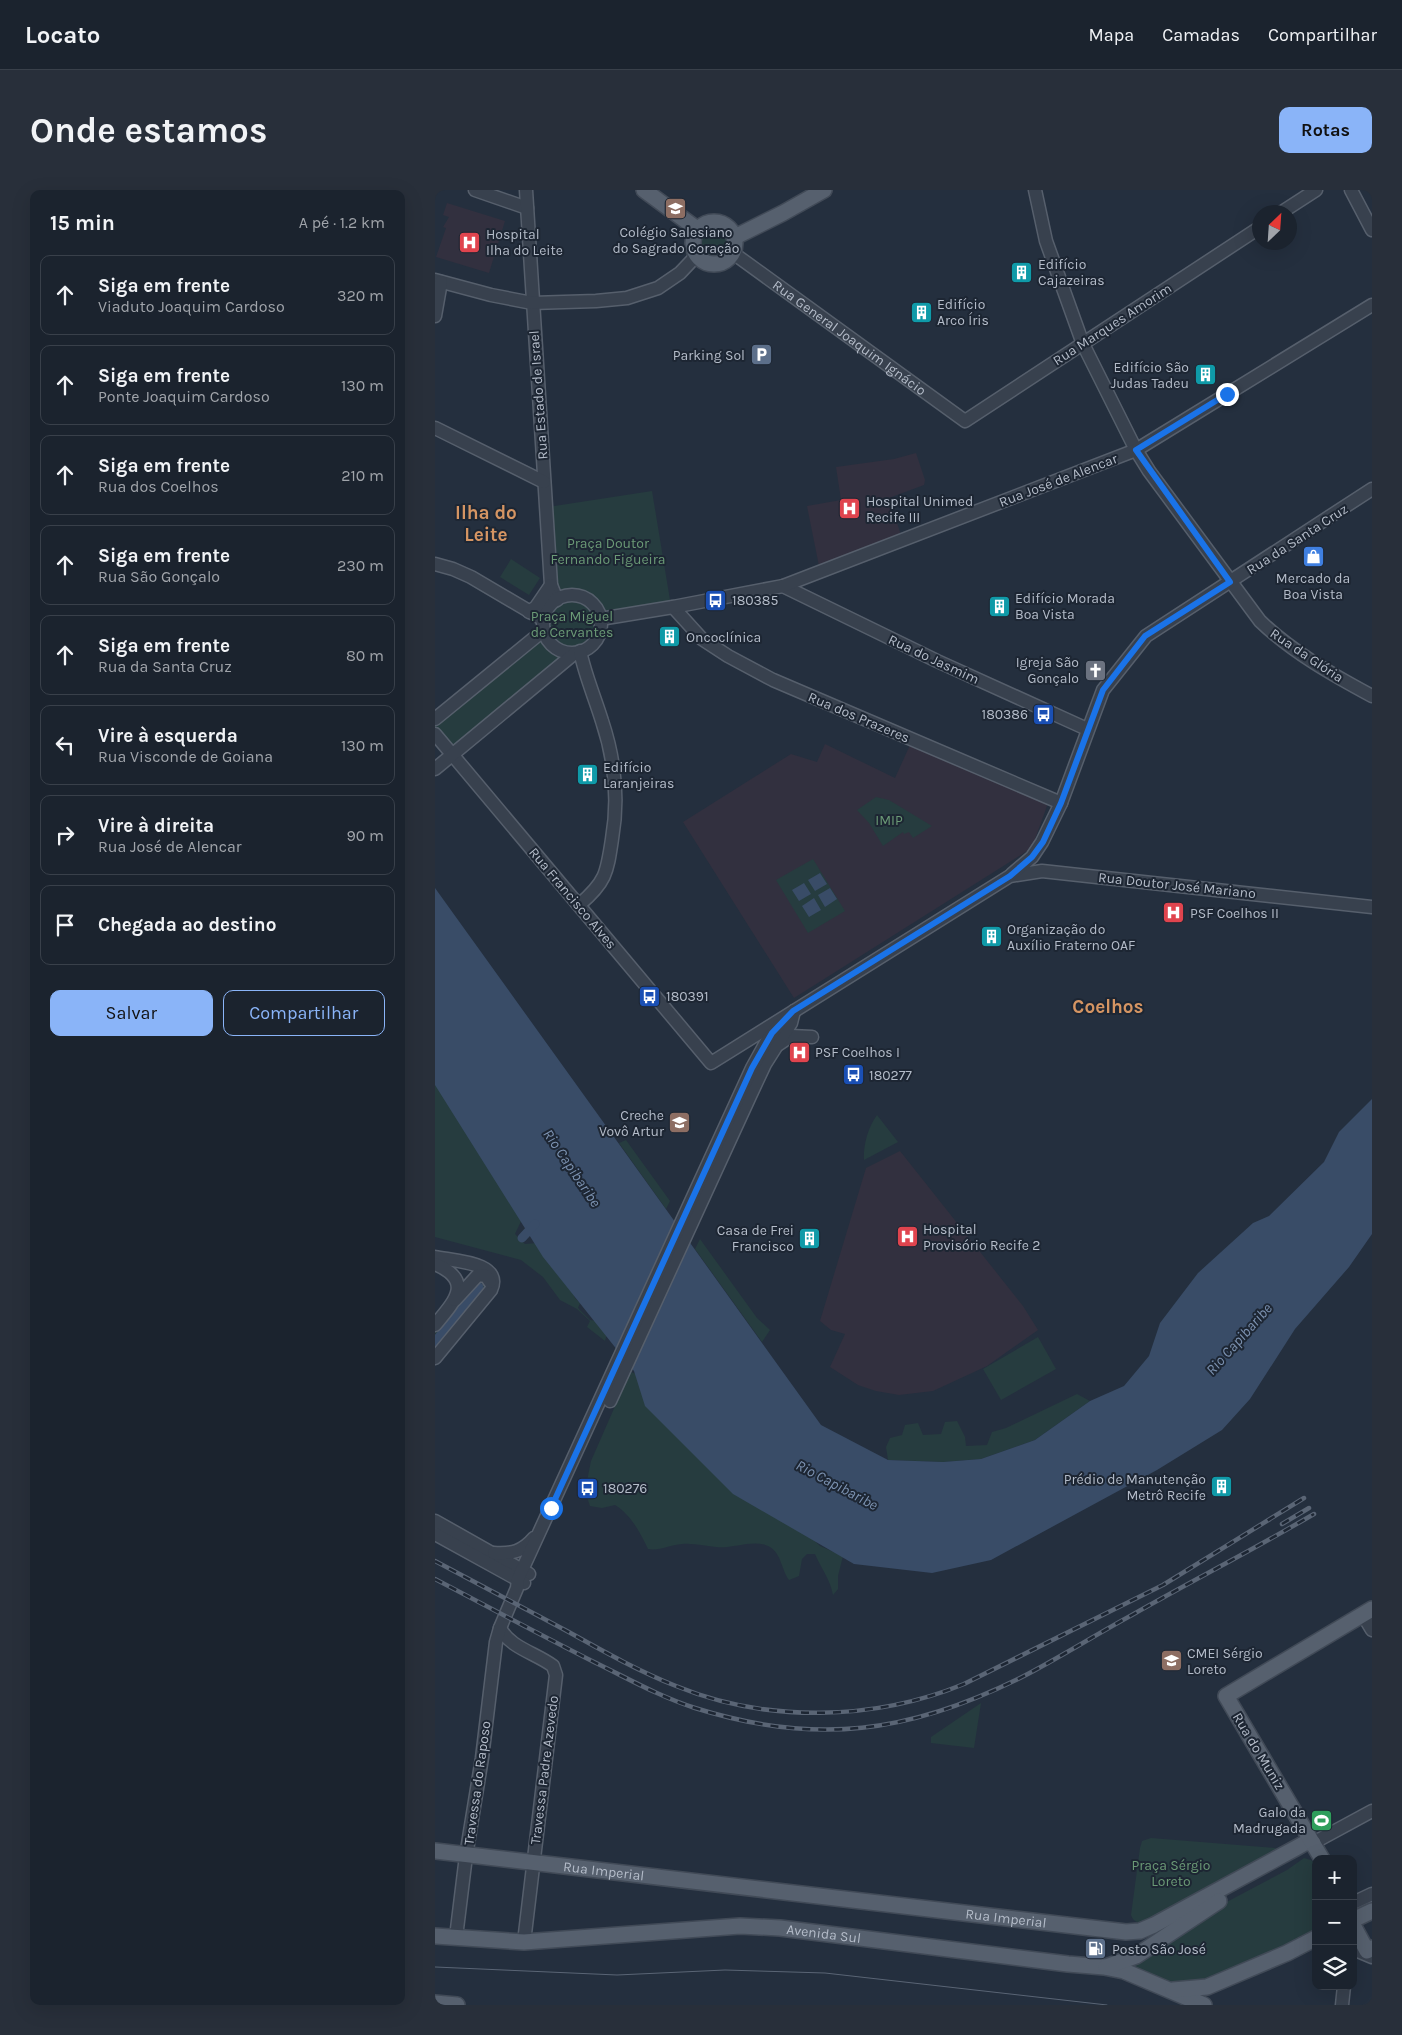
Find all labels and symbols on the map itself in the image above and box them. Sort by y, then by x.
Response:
school or university icon: Colégio Salesiano do Sagrado Coração [664,197,688,221]
north arrow [1252,205,1297,250]
place label: Colégio Salesiano do Sagrado Coração [613,224,739,257]
place label: Hospital Ilha do Leite [486,226,563,259]
hospital icon: Hospital Ilha do Leite [458,230,482,254]
place label: Edifício Cajazeiras [1038,256,1105,289]
building icon: Edifício Cajazeiras [1010,260,1034,284]
street label: Rua General Joaquim Ignácio [769,277,929,399]
street label: Rua Marques Amorim [1050,280,1175,369]
place label: Edifício Arco Íris [937,296,989,329]
building icon: Edifício Arco Íris [909,300,933,324]
street label: Rua Estado de Israel [526,330,551,460]
parking icon: Parking Sol [749,343,773,367]
place label: Parking Sol [673,347,745,364]
place label: Edifício São Judas Tadeu [1111,359,1189,392]
building icon: Edifício São Judas Tadeu [1193,363,1217,387]
route end [1216,383,1239,406]
street label: Rua José de Alencar [996,450,1121,511]
place label: Hospital Unimed Recife III [866,493,973,526]
hospital icon: Hospital Unimed Recife III [838,497,862,521]
street label: Rua da Santa Cruz [1244,500,1351,578]
district label: Ilha do Leite [455,502,517,546]
park label: Praça Doutor Fernando Figueira [550,535,666,568]
shop icon: Mercado da Boa Vista [1301,544,1325,568]
place label: Mercado da Boa Vista [1276,570,1350,603]
bus stop icon: 180385 [704,588,728,612]
place label: Edifício Morada Boa Vista [1015,590,1115,623]
place label: 180385 [732,592,778,609]
building icon: Edifício Morada Boa Vista [987,594,1011,618]
park label: Praça Miguel de Cervantes [531,608,613,641]
building icon: Oncoclínica [658,625,682,649]
street label: Rua da Glória [1267,625,1347,686]
place label: Oncoclínica [686,629,761,646]
street label: Rua do Jasmim [886,631,982,688]
place label: Igreja São Gonçalo [1016,654,1079,687]
church icon: Igreja São Gonçalo [1083,658,1107,682]
street label: Rua dos Prazeres [805,688,912,747]
bus stop icon: 180386 [1032,702,1056,726]
place label: 180386 [982,706,1028,723]
place label: Edifício Laranjeiras [603,759,674,792]
building icon: Edifício Laranjeiras [575,763,599,787]
park label: IMIP [875,812,903,829]
street label: Rua Francisco Alves [525,844,620,952]
street label: Rua Doutor José Mariano [1097,869,1257,902]
hospital icon: PSF Coelhos II [1162,901,1186,925]
place label: PSF Coelhos II [1190,905,1279,922]
place label: Organização do Auxílio Fraterno OAF [1007,921,1135,954]
building icon: Organização do Auxílio Fraterno OAF [979,925,1003,949]
bus stop icon: 180391 [638,984,662,1008]
place label: 180391 [666,988,709,1005]
district label: Coelhos [1072,996,1144,1018]
hospital icon: PSF Coelhos I [787,1040,811,1064]
place label: PSF Coelhos I [815,1044,900,1061]
bus stop icon: 180277 [841,1063,865,1087]
place label: 180277 [869,1067,912,1084]
place label: Creche Vovô Artur [599,1107,665,1140]
school or university icon: Creche Vovô Artur [668,1111,692,1135]
water label: Rio Capibaribe [539,1126,605,1210]
place label: Hospital Provisório Recife 2 [923,1221,1040,1254]
place label: Casa de Frei Francisco [717,1222,794,1255]
hospital icon: Hospital Provisório Recife 2 [895,1225,919,1249]
building icon: Casa de Frei Francisco [798,1226,822,1250]
water label: Rio Capibaribe [1202,1299,1276,1379]
water label: Rio Capibaribe [793,1456,881,1514]
place label: Prédio de Manutenção Metrô Recife [1064,1471,1206,1504]
building icon: Prédio de Manutenção Metrô Recife [1210,1475,1234,1499]
bus stop icon: 180276 [575,1476,599,1500]
place label: 180276 [603,1480,647,1497]
route start [540,1497,563,1520]
place label: CMEI Sérgio Loreto [1187,1645,1263,1678]
school or university icon: CMEI Sérgio Loreto [1159,1649,1183,1673]
street label: Travessa Padre Azevedo [527,1695,562,1846]
street label: Rua do Muniz [1229,1710,1288,1793]
street label: Travessa do Raposo [460,1720,495,1846]
place label: Galo da Madrugada [1233,1804,1306,1837]
sports icon: Galo da Madrugada [1310,1808,1334,1832]
park label: Praça Sérgio Loreto [1132,1857,1211,1890]
street label: Rua Imperial [562,1858,645,1884]
street label: Rua Imperial [965,1905,1047,1932]
street label: Avenida Sul [786,1921,862,1947]
fuel station icon: Posto São José [1084,1937,1108,1961]
place label: Posto São José [1112,1941,1206,1958]

